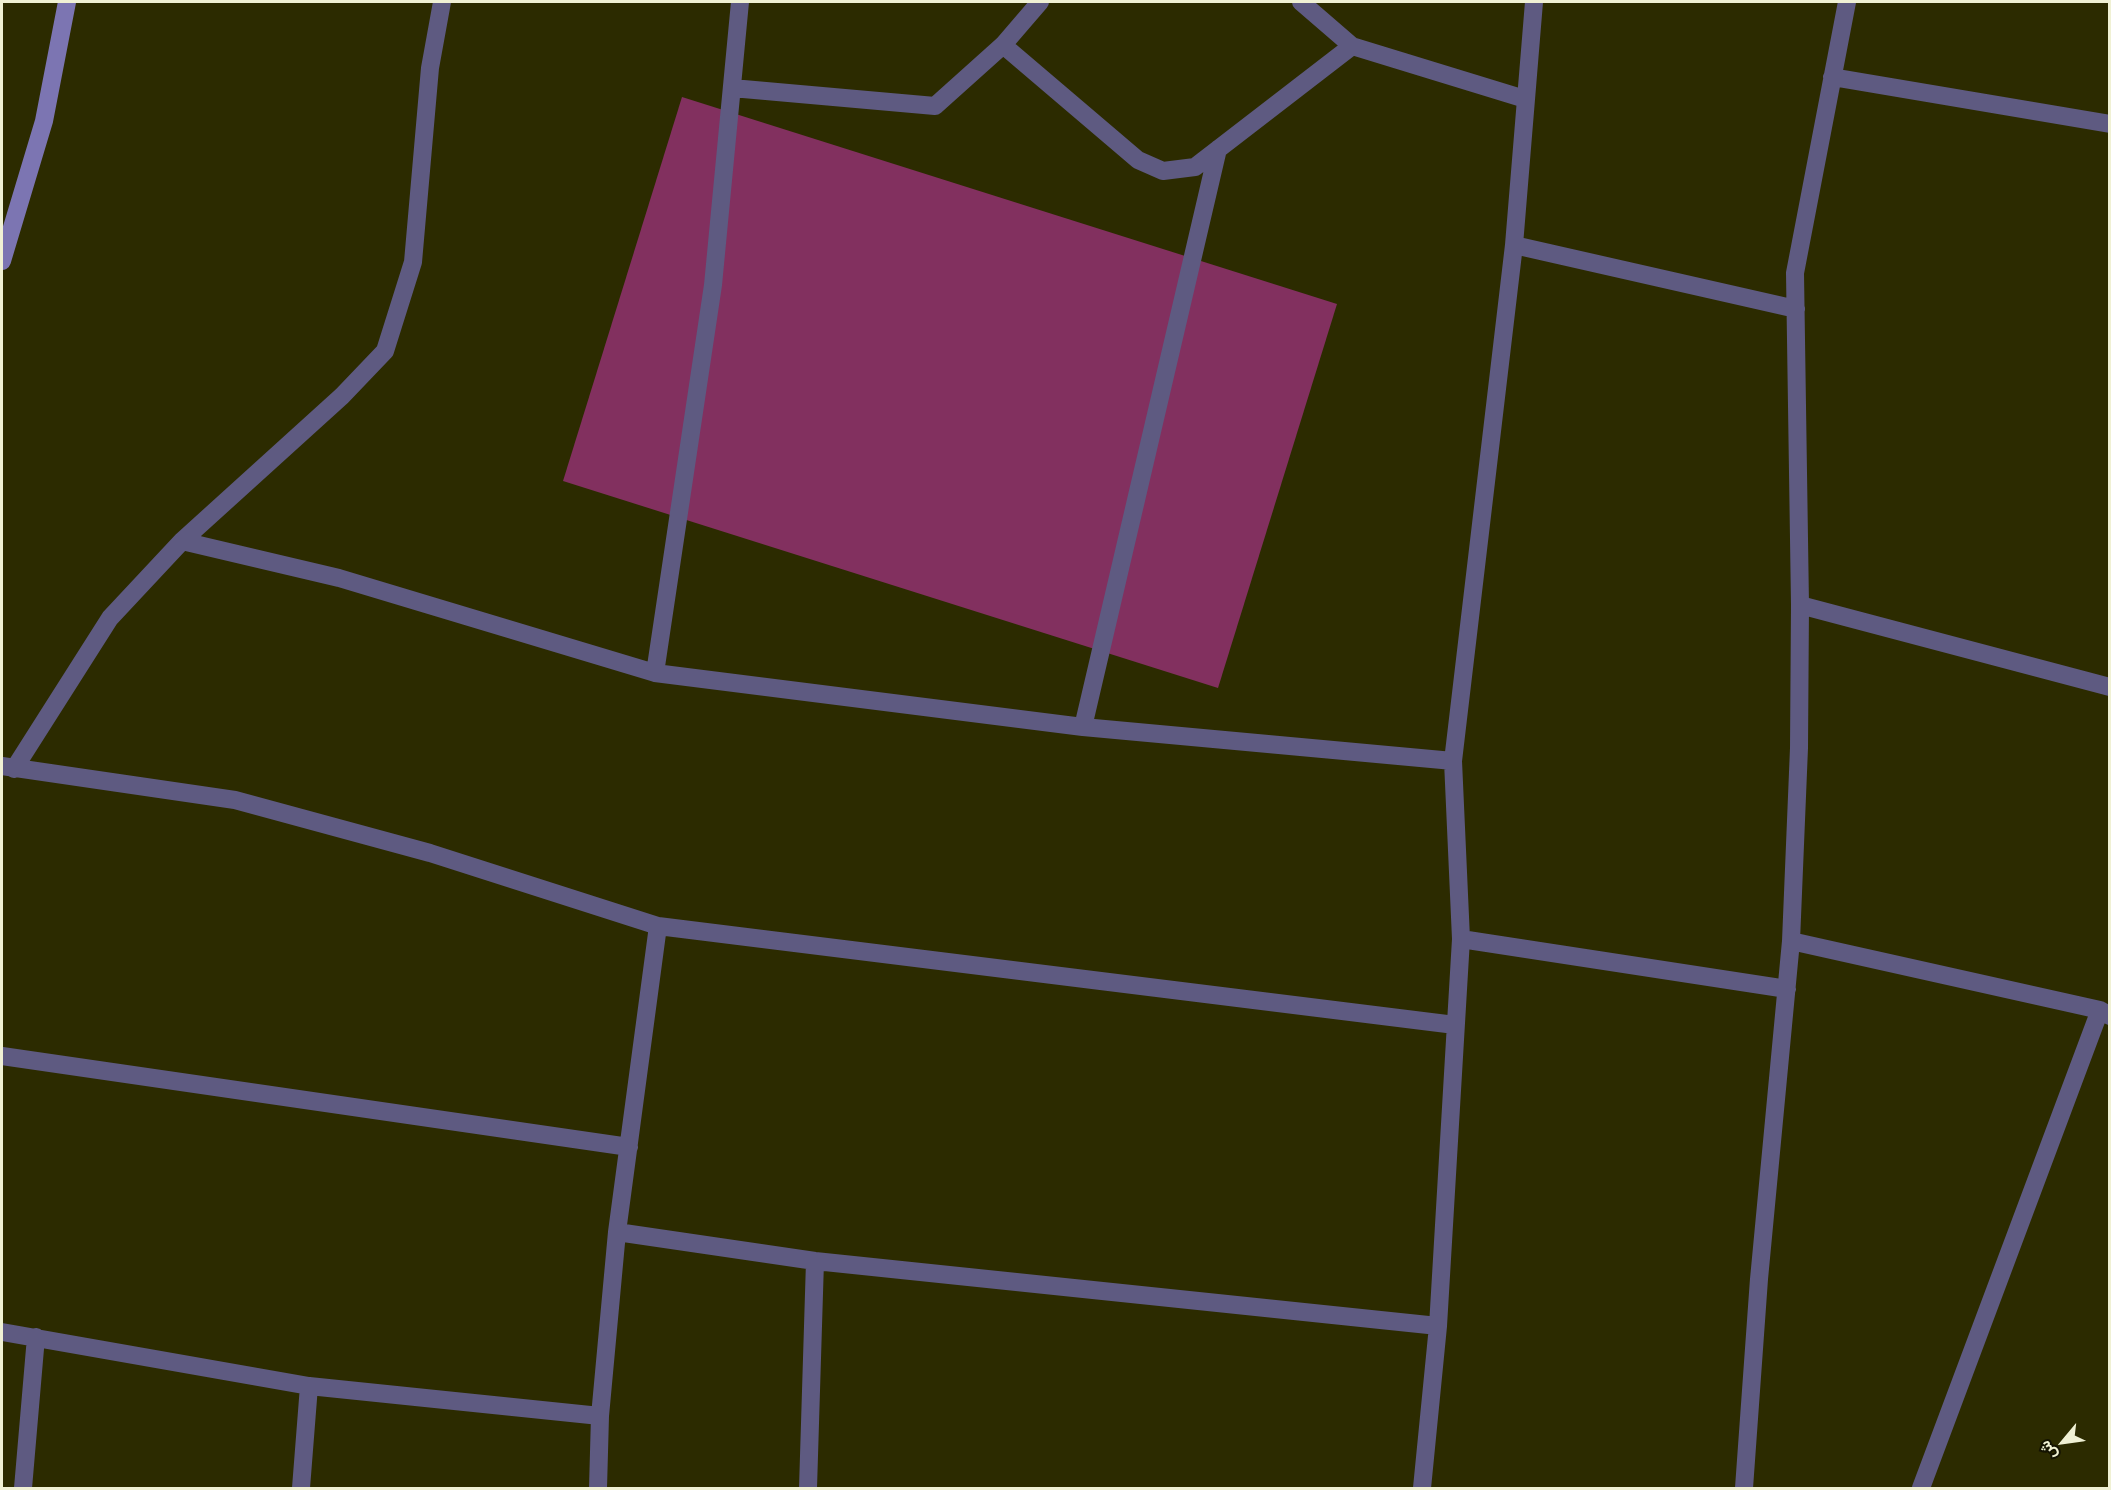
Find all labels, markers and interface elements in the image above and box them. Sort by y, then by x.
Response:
north arrow [2033,1412,2093,1472]
text: ش [2034,1437,2061,1464]

